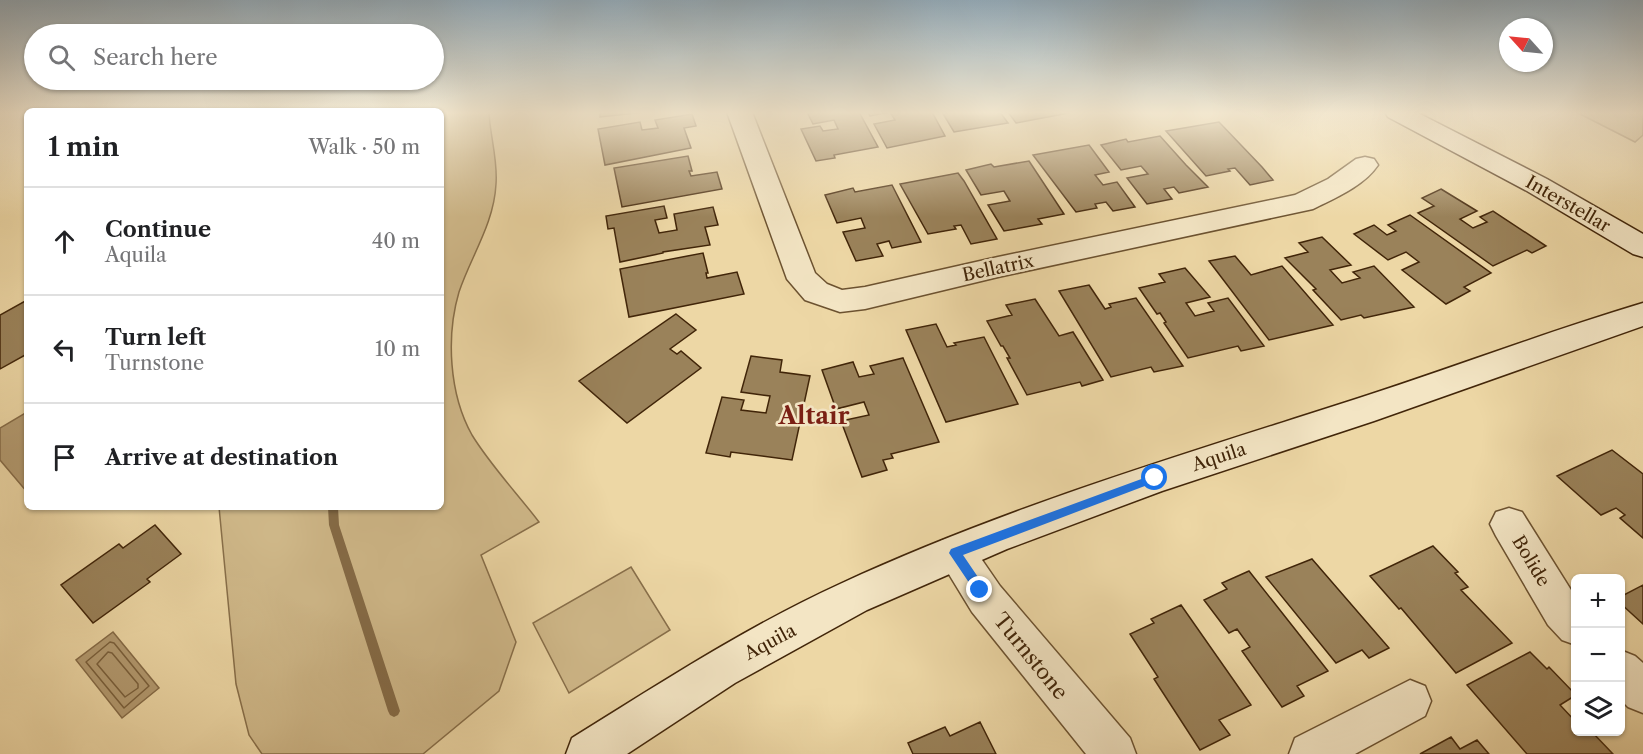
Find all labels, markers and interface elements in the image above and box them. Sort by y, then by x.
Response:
north arrow [1499,18,1553,72]
search box [24,24,444,90]
icon: search [45,41,78,74]
text: Search here [93,44,218,71]
text: 1 min [48,131,119,163]
text: Walk · 50 m [308,135,420,159]
street label: Interstellar [1522,171,1615,237]
text: Continue [105,216,211,243]
icon: ahead [48,225,81,258]
text: 40 m [372,229,420,253]
text: Aquila [105,243,167,267]
street label: Bellatrix [960,250,1036,286]
text: Turn left [105,324,206,351]
icon: left [48,333,81,366]
text: 10 m [375,337,420,361]
text: Turnstone [105,351,204,375]
district label: Altair [778,401,850,430]
street label: Aquila [1188,438,1249,476]
icon: arrive [48,441,81,474]
text: Arrive at destination [105,444,338,471]
route start [1141,464,1167,490]
street label: Bolide [1507,532,1555,590]
map controls [1571,574,1625,736]
button: + [1571,574,1625,628]
route end [966,576,992,602]
street label: Turnstone [989,608,1073,704]
street label: Aquila [740,619,800,665]
button: − [1571,628,1625,682]
button: layers [1571,682,1625,736]

